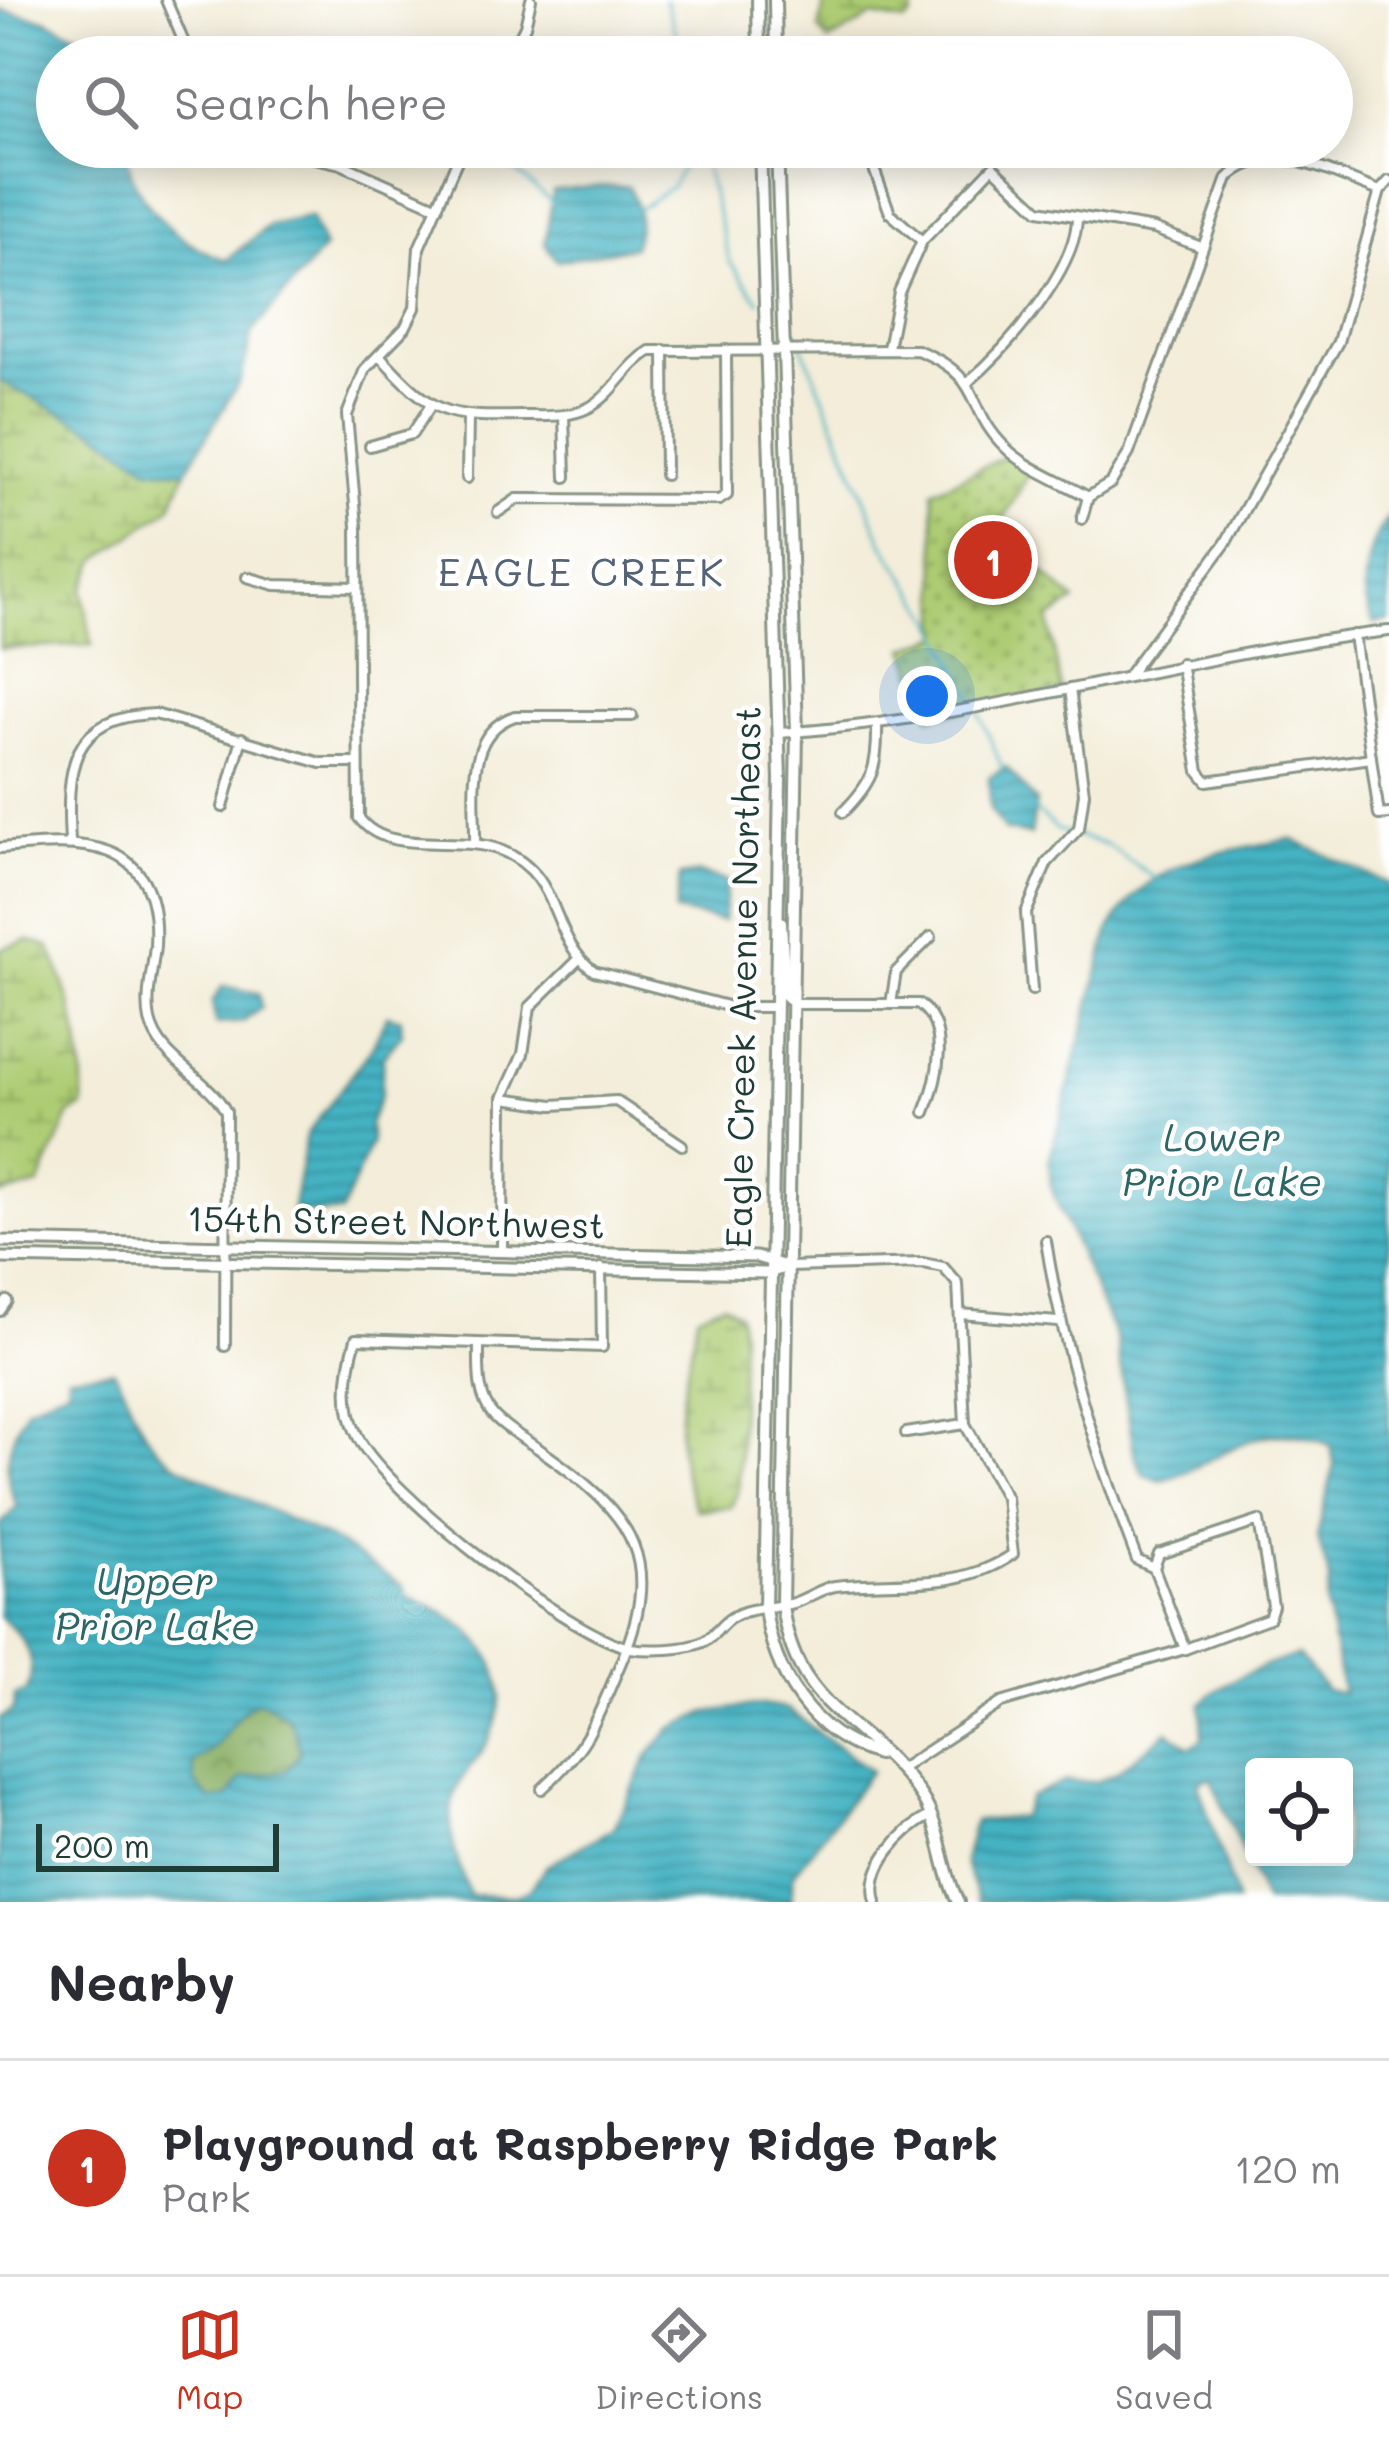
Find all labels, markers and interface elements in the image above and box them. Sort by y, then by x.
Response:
search box [36,36,1353,168]
icon: search [78,69,144,135]
text: Search here [174,73,448,131]
pin: 1 [954,515,1032,605]
district label: EAGLE CREEK [438,545,726,596]
your location [897,666,957,726]
street label: Eagle Creek Avenue Northeast [713,706,770,1248]
water label: Lower Prior Lake [1122,1110,1322,1206]
street label: 154th Street Northwest [187,1193,605,1248]
water label: Upper Prior Lake [55,1554,255,1650]
map controls [1245,1758,1353,1866]
button: locate [1245,1758,1353,1866]
scale bar [36,1818,279,1871]
text: 200 m [54,1823,150,1866]
text: Nearby [48,1947,235,2014]
text: Playground at Raspberry Ridge Park [162,2113,998,2171]
text: 1 [78,2142,96,2193]
text: 120 m [1234,2142,1341,2193]
text: Park [162,2171,250,2222]
tab: Map [176,2302,243,2417]
tab: Directions [595,2302,763,2417]
tab: Saved [1115,2302,1213,2417]

